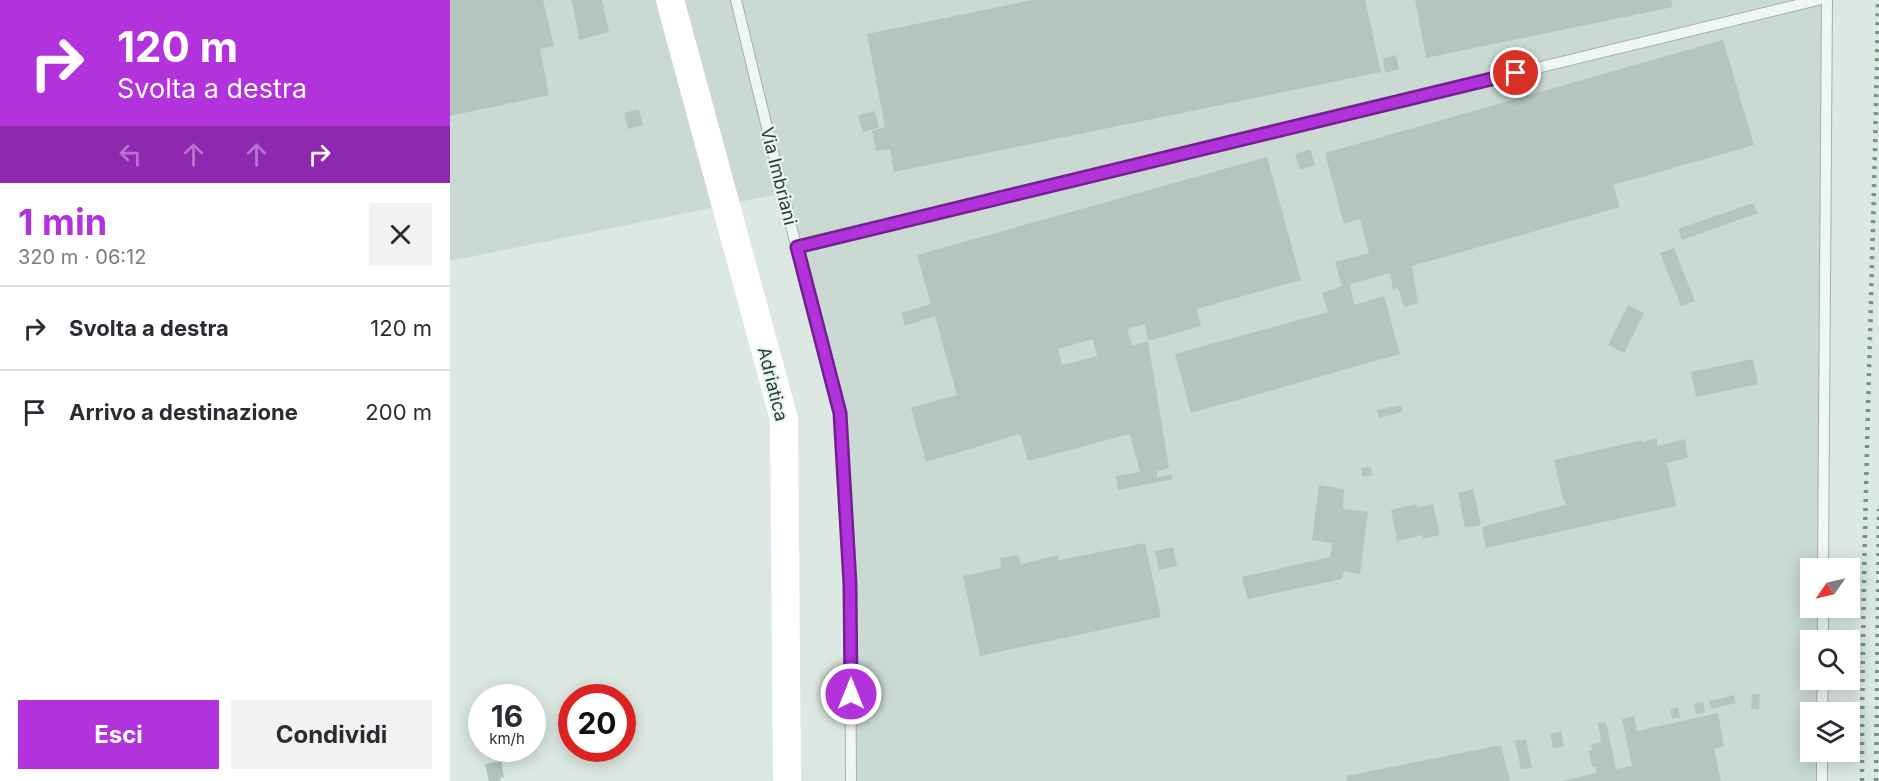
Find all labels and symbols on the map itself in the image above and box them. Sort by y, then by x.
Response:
pin [1490,47,1541,98]
street label: Via Imbriani [757,125,801,227]
street label: Adriatica [754,345,792,423]
north arrow [1800,558,1860,618]
position arrow [819,662,883,726]
speed limit sign: 20 [558,684,636,762]

